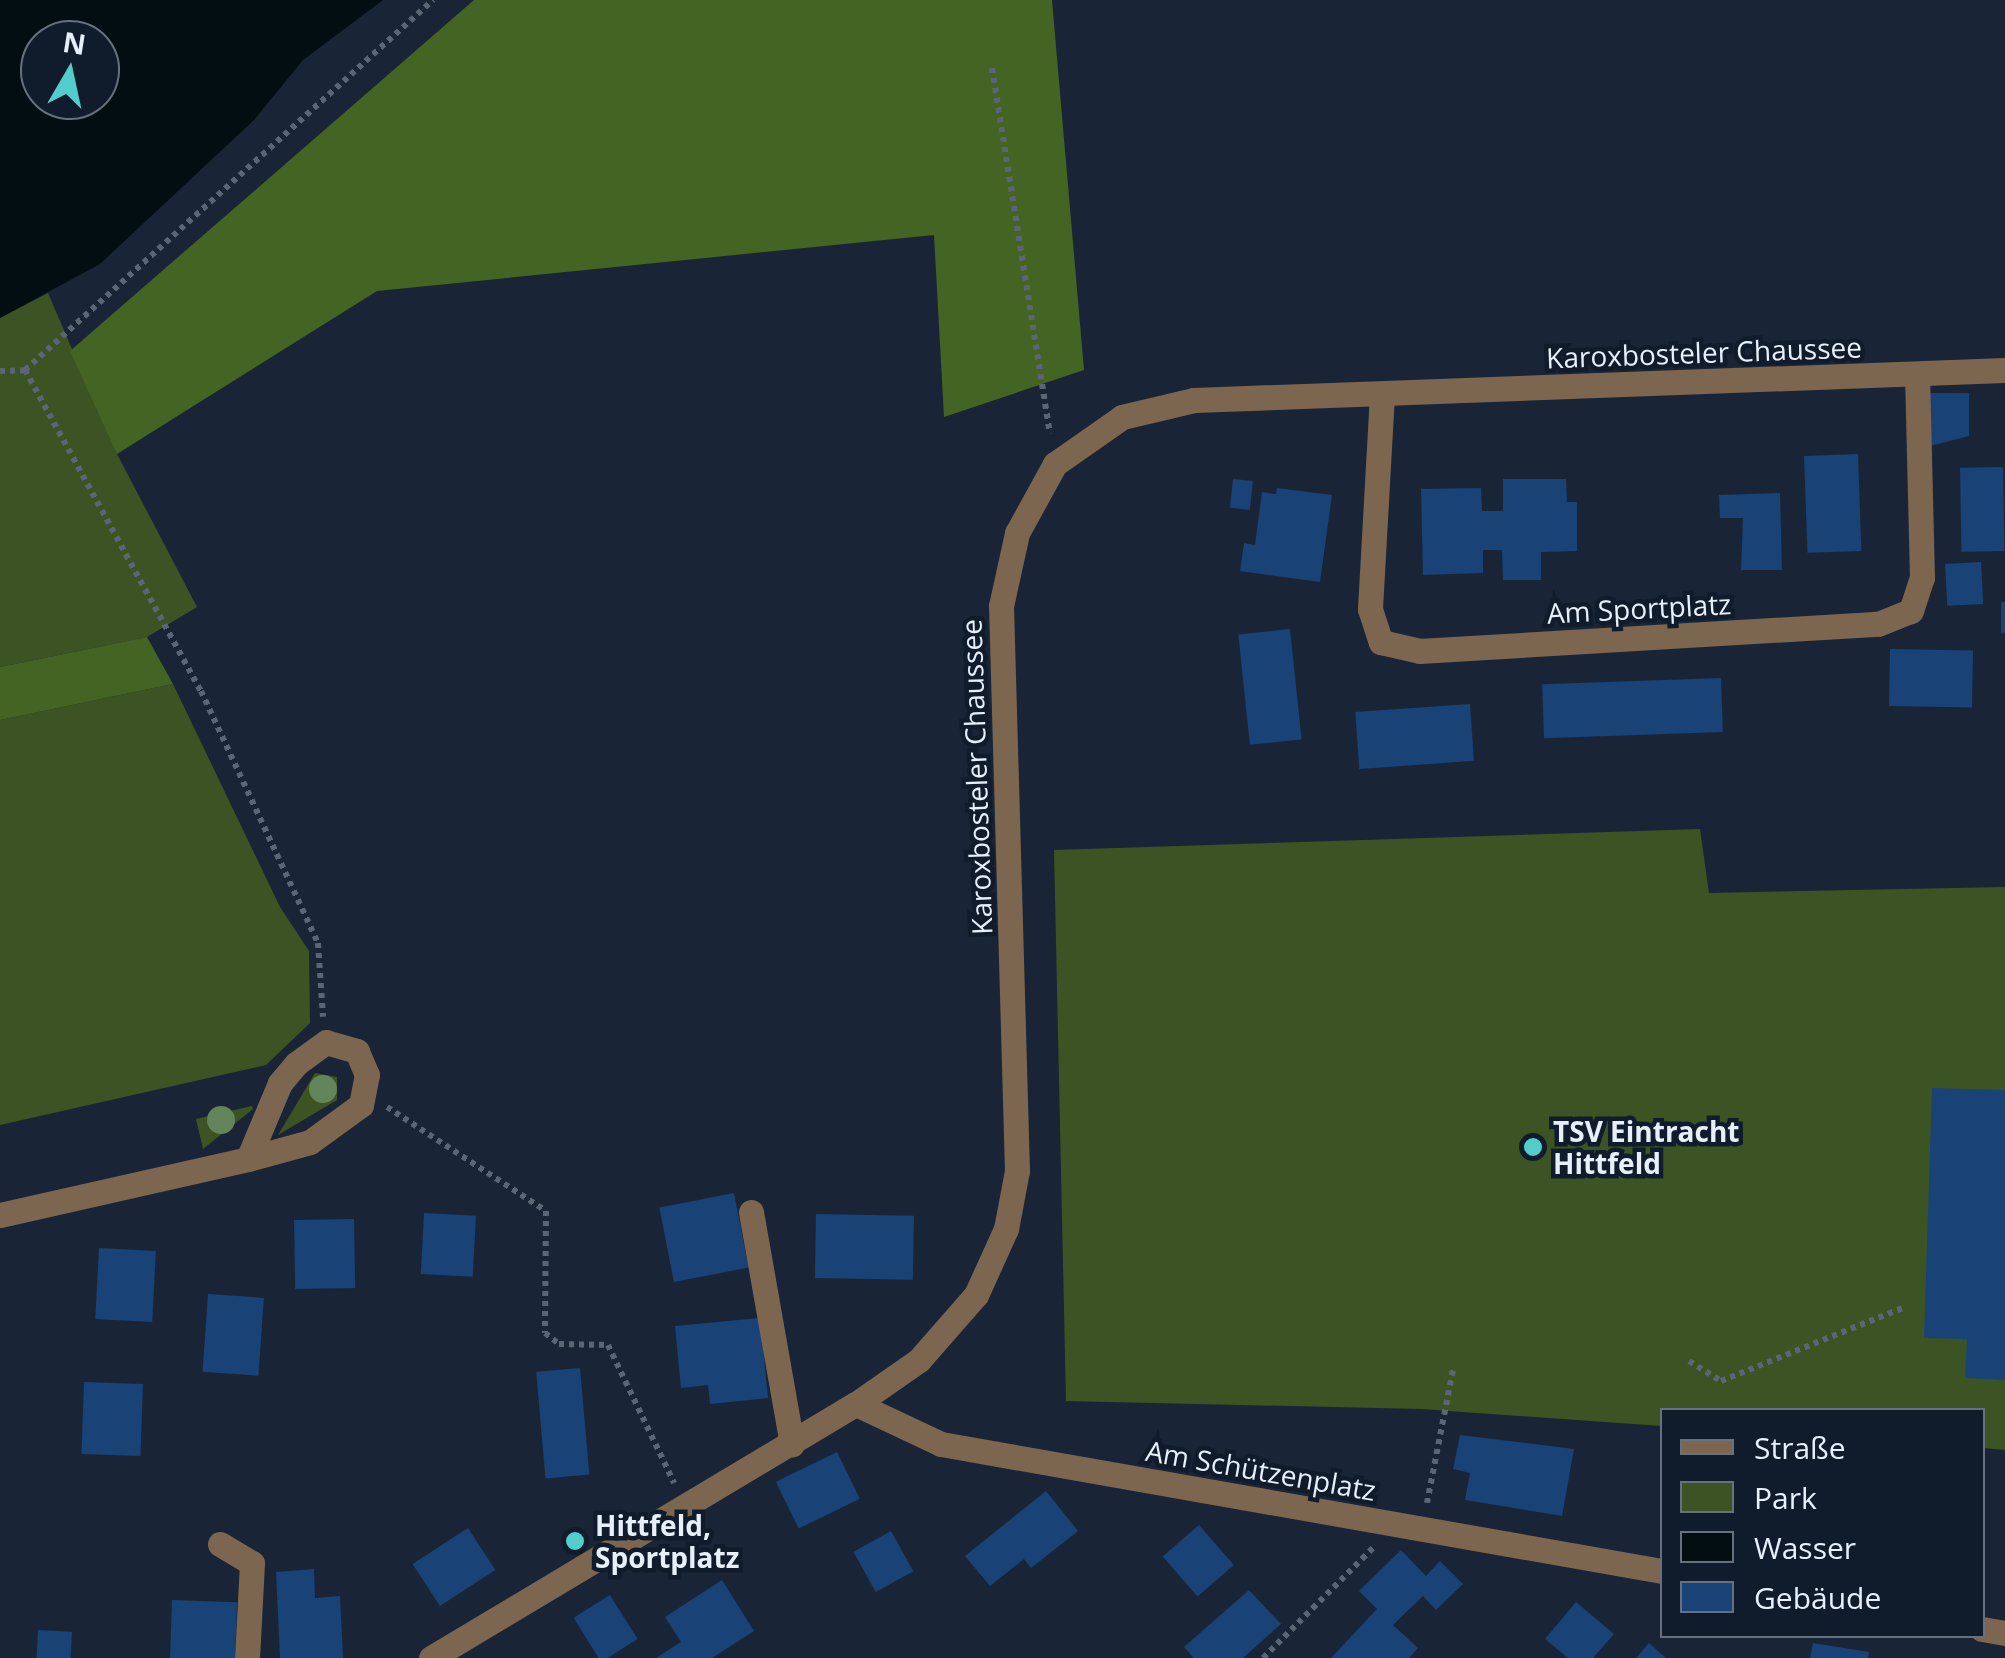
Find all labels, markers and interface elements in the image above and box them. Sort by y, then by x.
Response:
north arrow [20,20,120,120]
text: N [60,22,89,63]
street label: Karoxbosteler Chaussee [1546,330,1862,374]
street label: Am Sportplatz [1546,586,1732,630]
street label: Karoxbosteler Chaussee [954,619,998,935]
place label: TSV Eintracht Hittfeld [1553,1114,1739,1180]
marker: TSV Eintracht Hittfeld [1522,1136,1544,1158]
legend [1660,1408,1985,1638]
text: Straße [1754,1427,1846,1468]
street label: Am Schützenplatz [1143,1433,1379,1507]
text: Park [1754,1477,1817,1518]
place label: Hittfeld, Sportplatz [595,1508,739,1574]
text: Wasser [1754,1527,1856,1568]
marker: Hittfeld, Sportplatz [564,1530,586,1552]
text: Gebäude [1754,1577,1881,1618]

